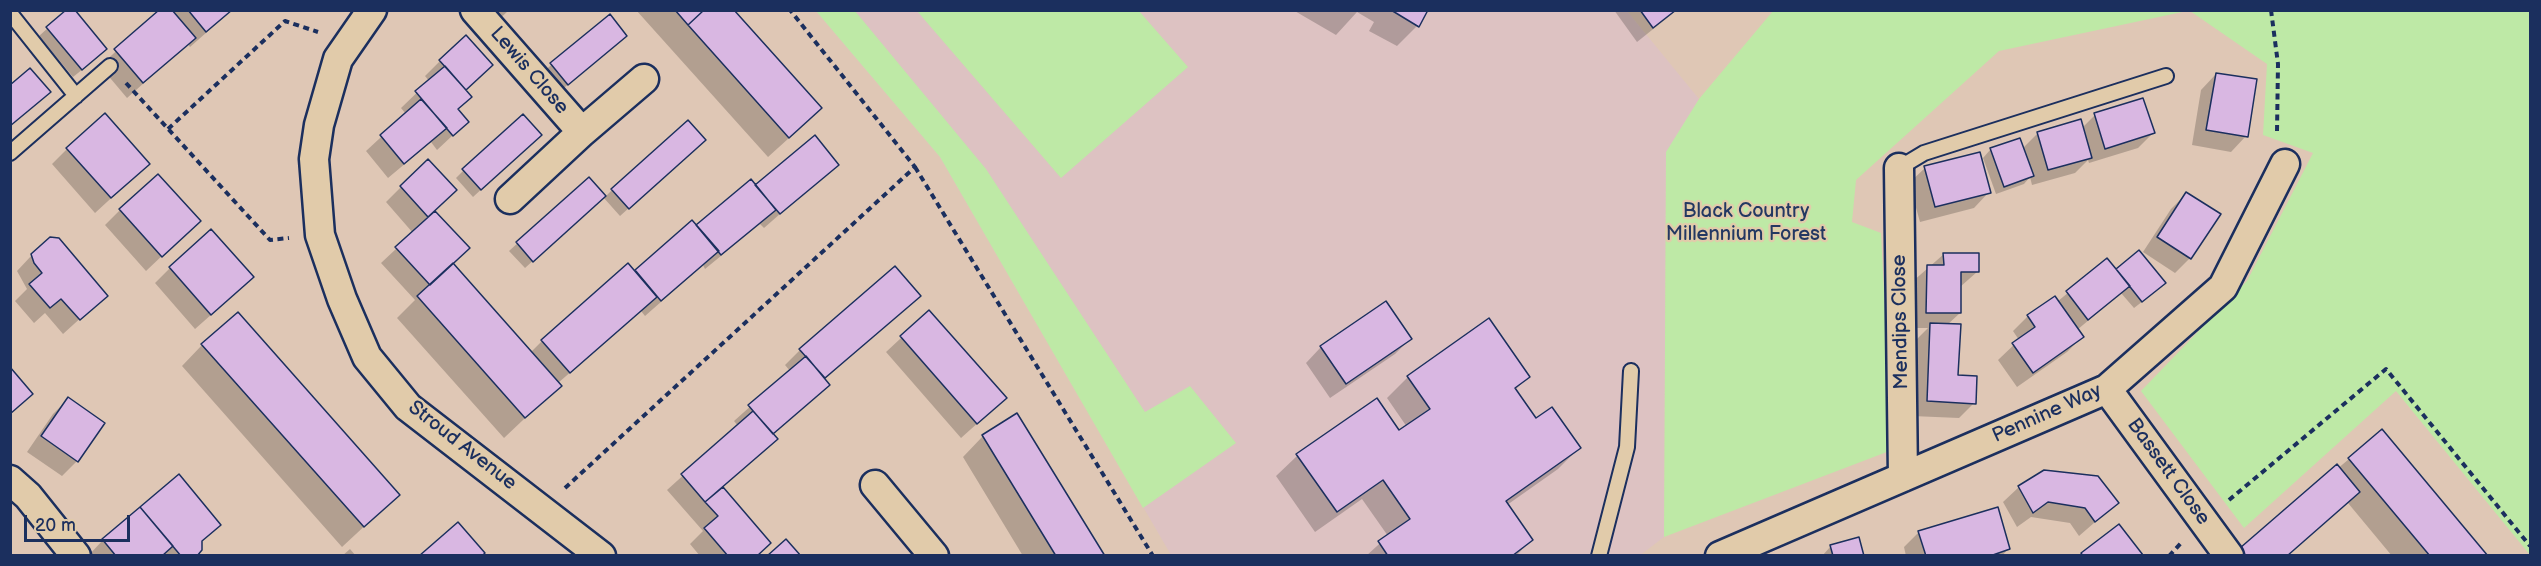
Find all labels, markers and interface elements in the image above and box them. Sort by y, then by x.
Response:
street label: Lewis Close [485,22,573,120]
park label: Black Country Millennium Forest [1666,200,1826,247]
street label: Mendips Close [1888,254,1914,390]
street label: Pennine Way [1989,379,2105,449]
street label: Stroud Avenue [403,396,521,496]
street label: Bassett Close [2121,414,2215,530]
scale bar [27,503,134,541]
text: 20 m [35,515,76,536]

